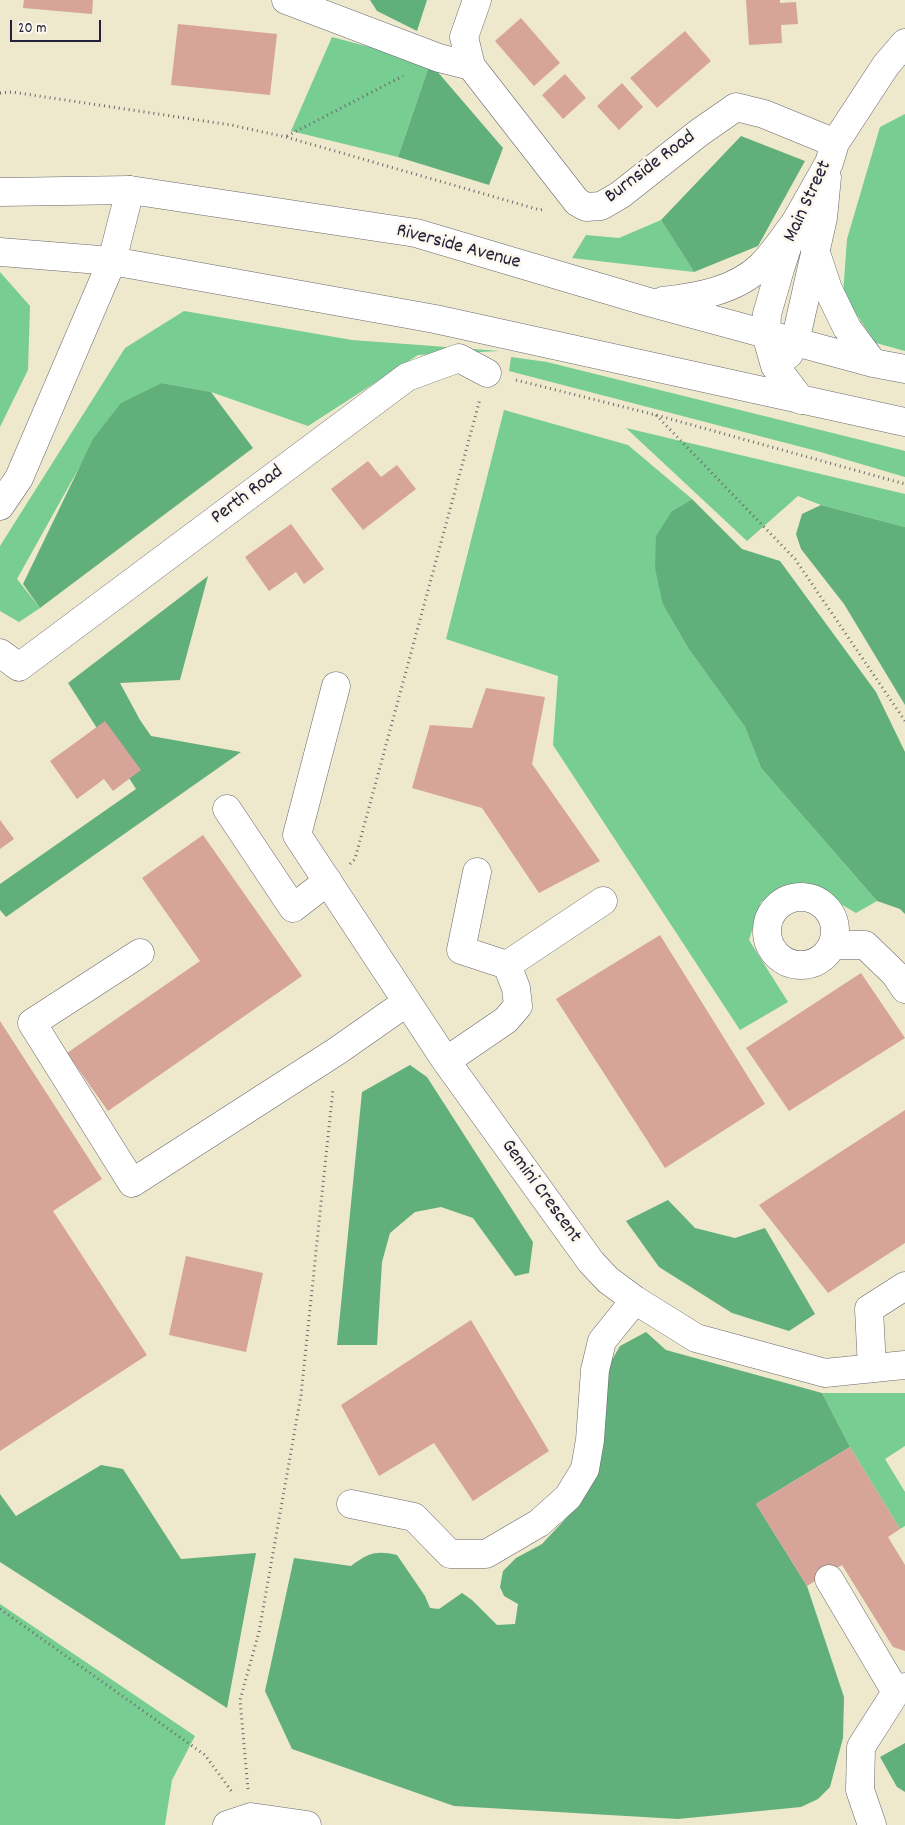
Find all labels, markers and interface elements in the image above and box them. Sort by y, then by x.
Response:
scale bar [12,10,104,42]
text: 20 m [18,18,46,40]
street label: Burnside Road [601,126,701,210]
street label: Main Street [780,157,838,247]
street label: Riverside Avenue [393,220,523,276]
street label: Perth Road [207,461,289,531]
street label: Gemini Crescent [495,1136,585,1248]

